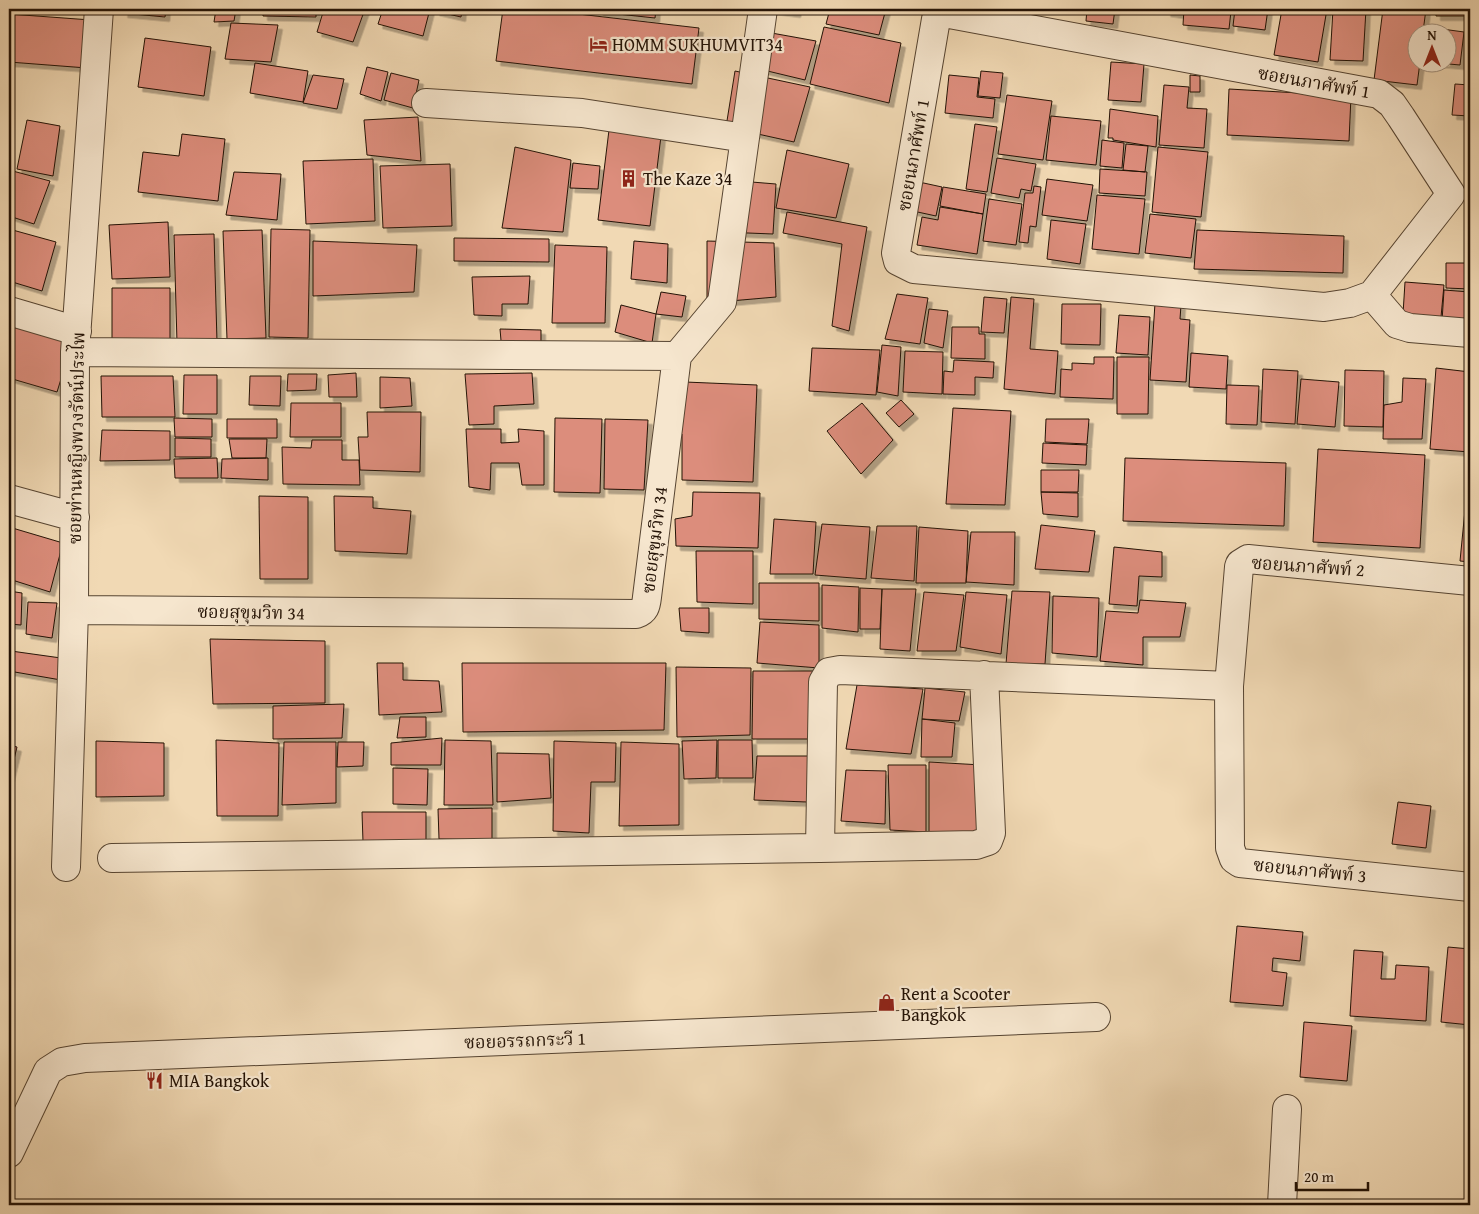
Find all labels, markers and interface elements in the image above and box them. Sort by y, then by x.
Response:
north arrow [1406,22,1456,72]
text: N [1427,25,1437,45]
place label: HOMM SUKHUMVIT34 [612,31,783,58]
hotel icon: HOMM SUKHUMVIT34 [588,34,608,54]
street label: ซอยนภาศัพท์ 1 [1256,59,1372,105]
street label: ซอยนภาศัพท์ 1 [890,97,936,213]
place label: The Kaze 34 [643,165,732,192]
building icon: The Kaze 34 [619,168,639,188]
street label: ซอยท่านหญิงพวงรัตน์ประไพ [61,332,91,544]
street label: ซอยสุขุมวิท 34 [634,485,674,595]
street label: ซอยนภาศัพท์ 2 [1250,549,1366,583]
street label: ซอยสุขุมวิท 34 [197,598,305,626]
street label: ซอยนภาศัพท์ 3 [1252,851,1368,889]
place label: Rent a Scooter Bangkok [901,980,1011,1028]
shop icon: Rent a Scooter Bangkok [877,993,897,1013]
street label: ซอยอรรถกระวี 1 [464,1024,586,1056]
place label: MIA Bangkok [169,1067,270,1094]
restaurant icon: MIA Bangkok [145,1070,165,1090]
scale bar [1296,1159,1369,1191]
text: 20 m [1304,1166,1335,1187]

